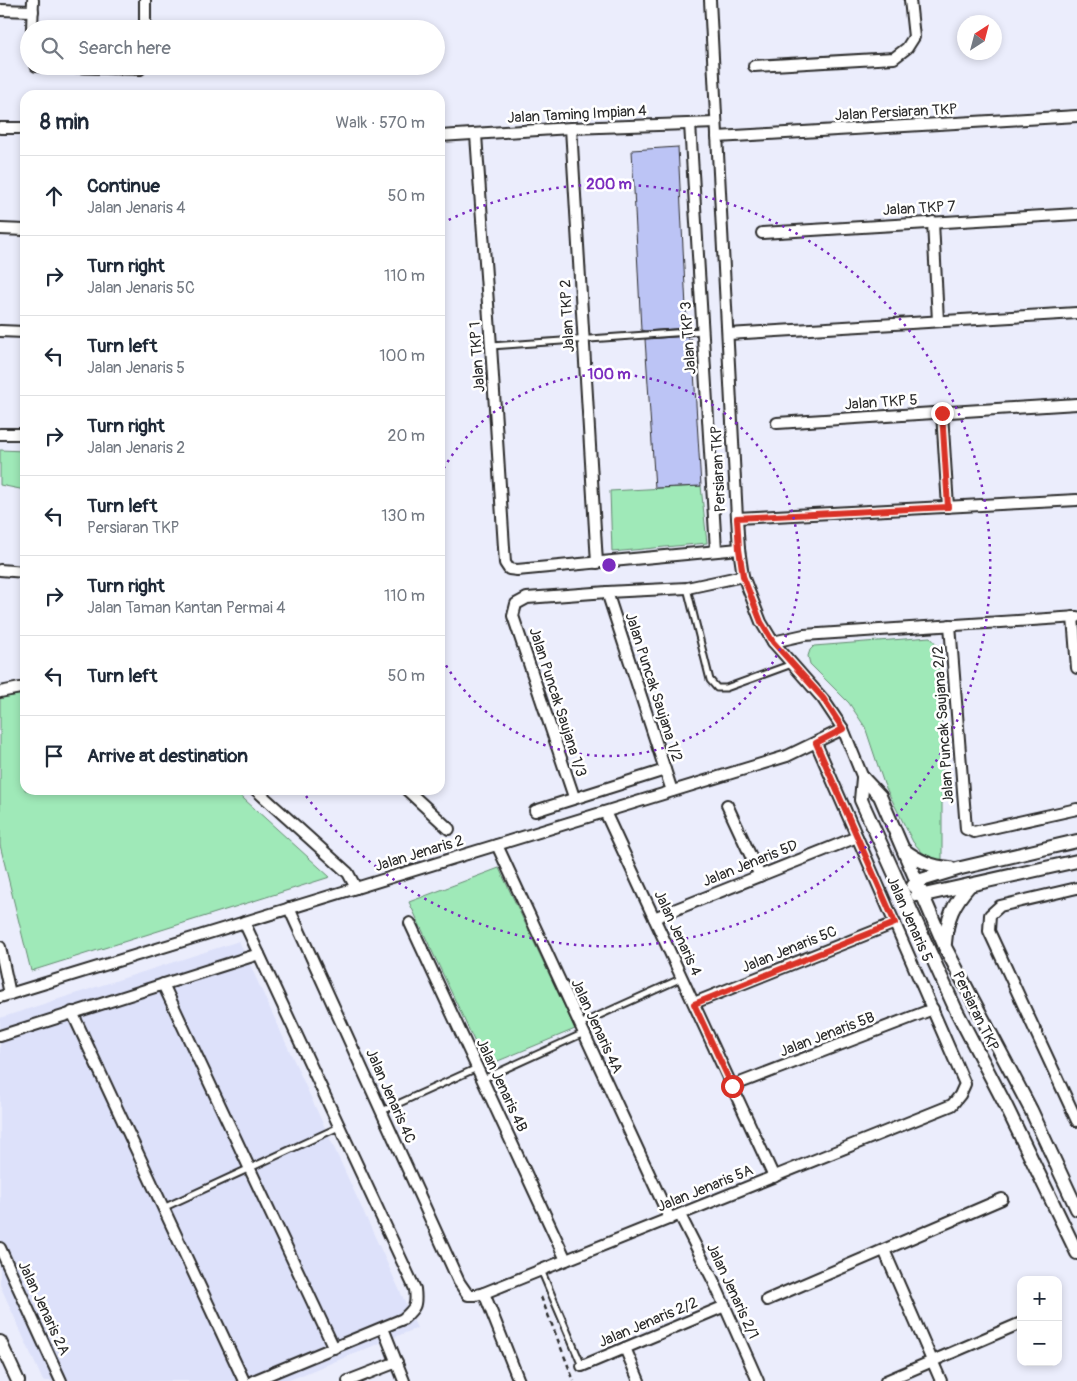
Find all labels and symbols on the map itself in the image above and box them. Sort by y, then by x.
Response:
north arrow [957,15,1002,60]
street label: Jalan Persiaran TKP [834,100,958,125]
street label: Jalan Taming Impian 4 [507,101,648,128]
text: 200 m [586,175,632,194]
street label: Jalan TKP 7 [882,197,956,220]
street label: Jalan TKP 2 [556,279,579,353]
street label: Jalan TKP 3 [676,301,701,375]
street label: Jalan TKP 1 [466,321,489,393]
text: 100 m [588,365,630,384]
street label: Jalan TKP 5 [844,390,918,415]
route end [931,402,954,425]
street label: Persiaran TKP [707,425,730,513]
centre of rings [600,556,618,574]
street label: Jalan Puncak Saujana 1/2 [620,610,687,764]
street label: Jalan Puncak Saujana 1/3 [524,625,591,779]
street label: Jalan Puncak Saujana 2/2 [929,645,958,805]
street label: Jalan Jenaris 2 [372,831,466,876]
street label: Jalan Jenaris 5D [700,836,801,891]
street label: Jalan Jenaris 5 [882,873,937,965]
street label: Jalan Jenaris 4 [649,887,706,979]
street label: Jalan Jenaris 5C [739,922,840,977]
street label: Persiaran TKP [948,968,1003,1054]
street label: Jalan Jenaris 4A [566,976,627,1077]
street label: Jalan Jenaris 5B [777,1008,877,1061]
street label: Jalan Jenaris 4B [472,1035,531,1135]
street label: Jalan Jenaris 4C [361,1046,420,1147]
route start [721,1075,744,1098]
street label: Jalan Jenaris 5A [655,1161,756,1216]
street label: Jalan Jenaris 2/1 [702,1240,763,1342]
street label: Jalan Jenaris 2A [13,1258,74,1359]
street label: Jalan Jenaris 2/2 [596,1293,701,1352]

